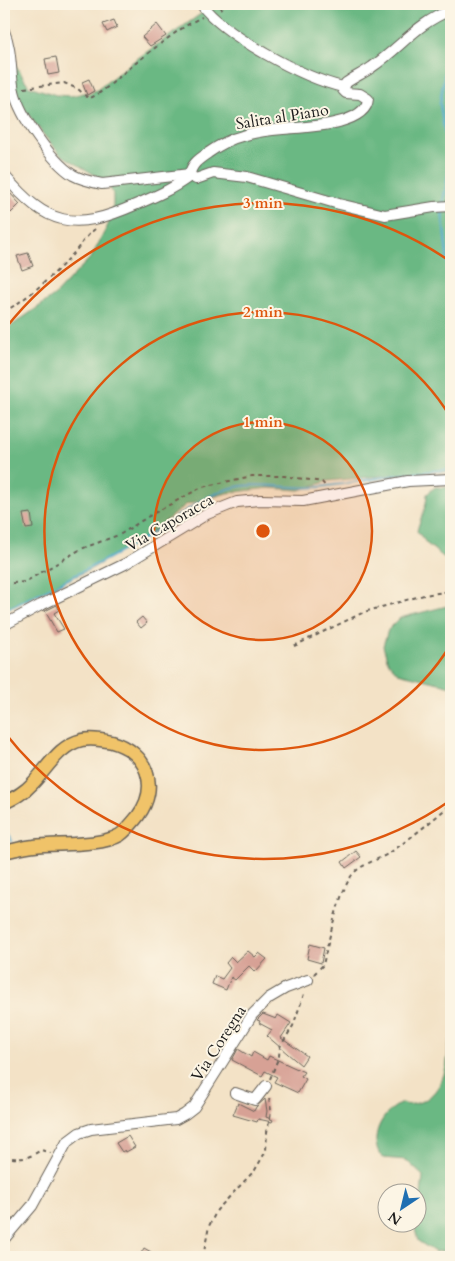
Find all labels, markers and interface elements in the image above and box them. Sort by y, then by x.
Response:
street label: Salita al Piano [234,99,330,135]
text: 3 min [243,193,283,213]
text: 2 min [243,302,283,322]
text: 1 min [243,412,283,432]
street label: Via Caporacca [122,489,218,557]
centre of rings [254,522,272,540]
street label: Via Coregna [186,1001,252,1086]
north arrow [378,1184,428,1234]
text: N [384,1207,405,1230]

